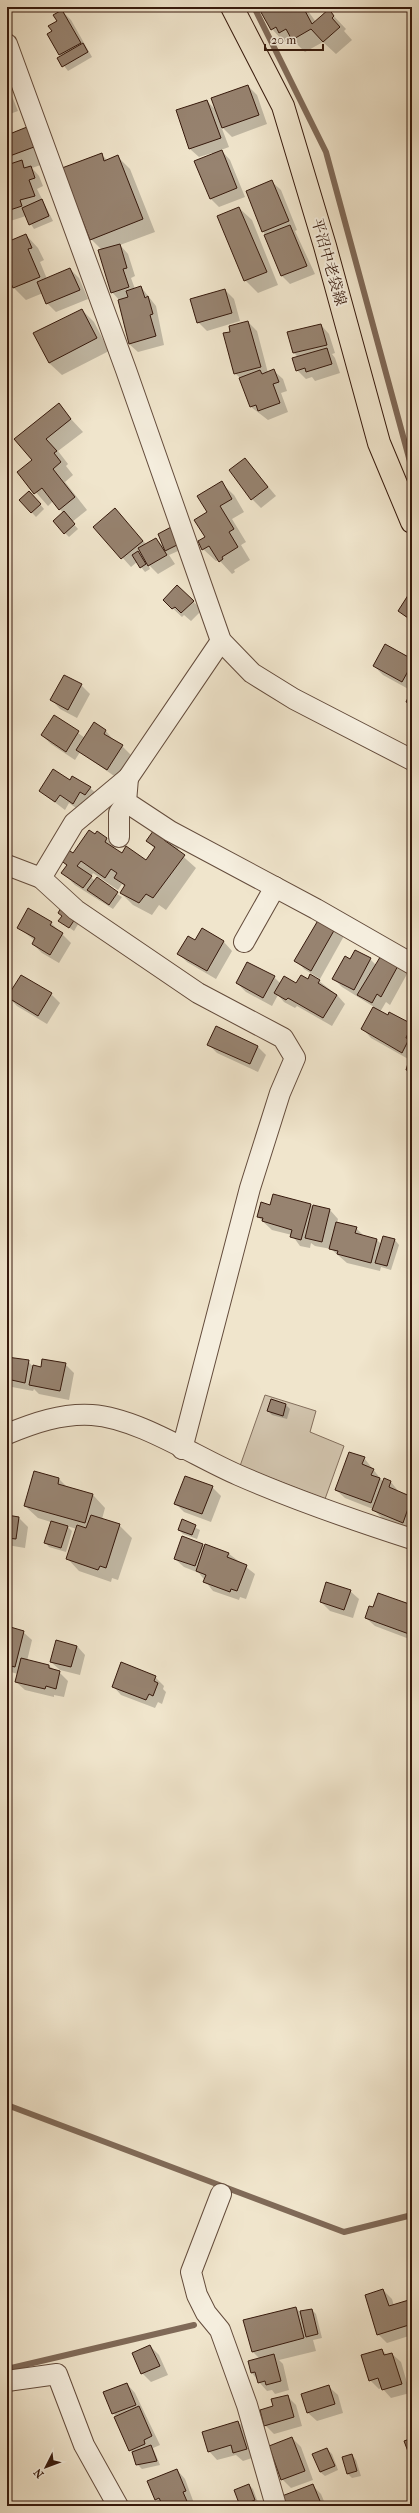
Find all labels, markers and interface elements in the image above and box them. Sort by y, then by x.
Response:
scale bar [265,26,323,52]
text: 20 m [271,33,296,47]
street label: 平沼中老袋線 [308,216,350,308]
north arrow [26,2447,66,2487]
text: N [31,2465,47,2481]

